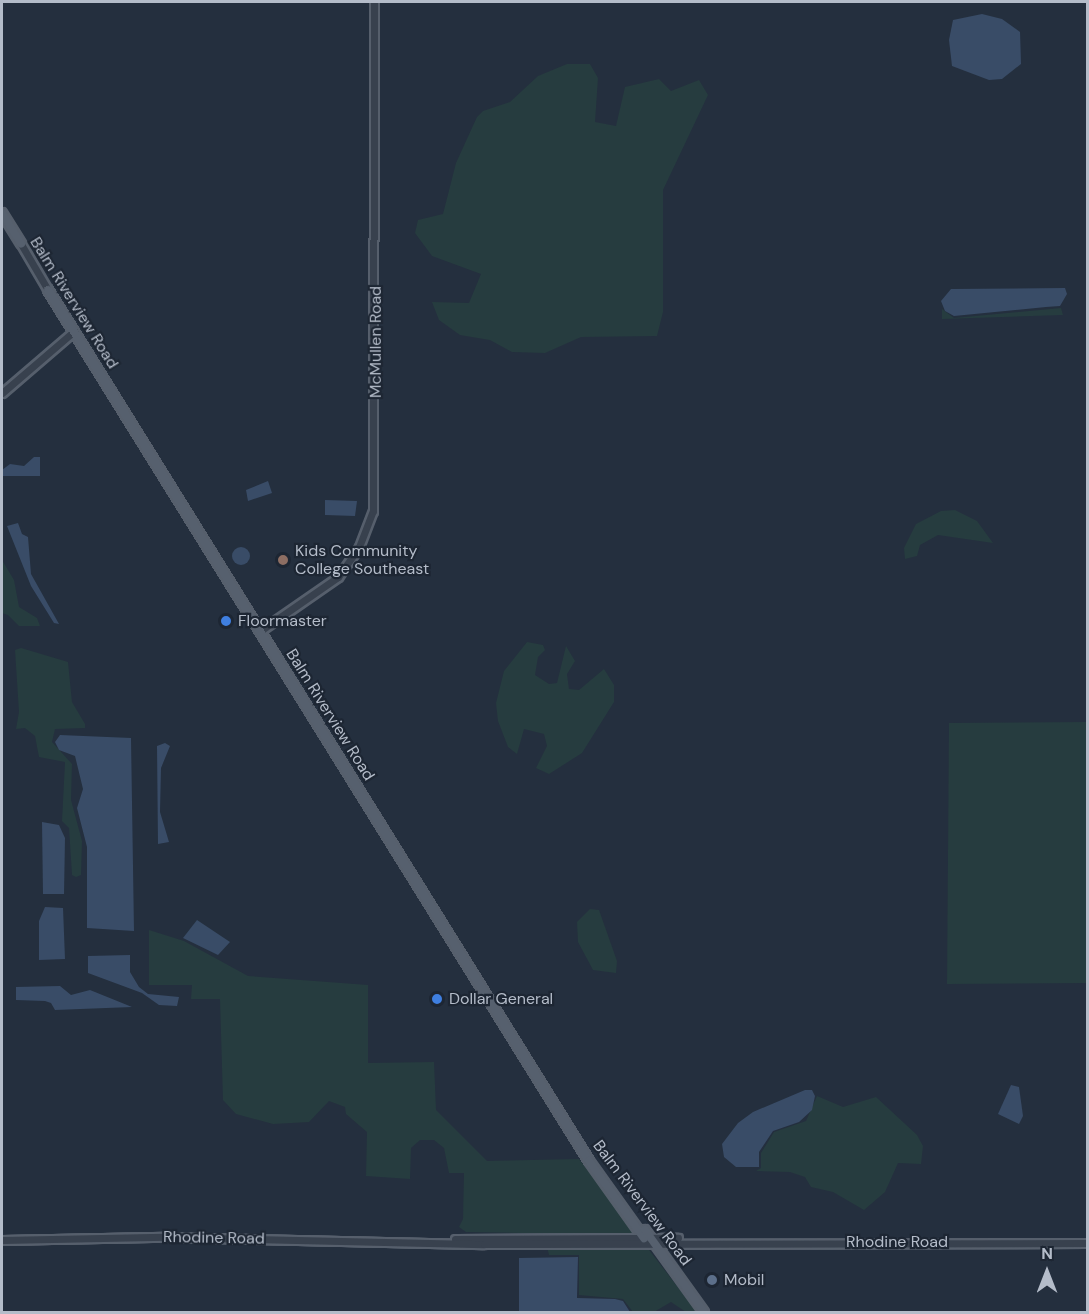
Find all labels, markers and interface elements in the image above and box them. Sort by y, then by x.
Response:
street label: Balm Riverview Road [26,234,122,372]
street label: McMullen Road [366,286,386,398]
place label: Kids Community College Southeast [295,541,429,579]
marker: Kids Community College Southeast [276,553,290,567]
place label: Floormaster [238,611,327,631]
marker: Floormaster [219,614,233,628]
street label: Balm Riverview Road [282,646,378,784]
place label: Dollar General [449,989,553,1009]
marker: Dollar General [430,992,444,1006]
street label: Balm Riverview Road [589,1137,695,1269]
street label: Rhodine Road [163,1228,265,1248]
street label: Rhodine Road [846,1232,948,1252]
north arrow [1017,1242,1077,1302]
text: N [1041,1243,1053,1264]
place label: Mobil [724,1270,764,1290]
marker: Mobil [705,1273,719,1287]

